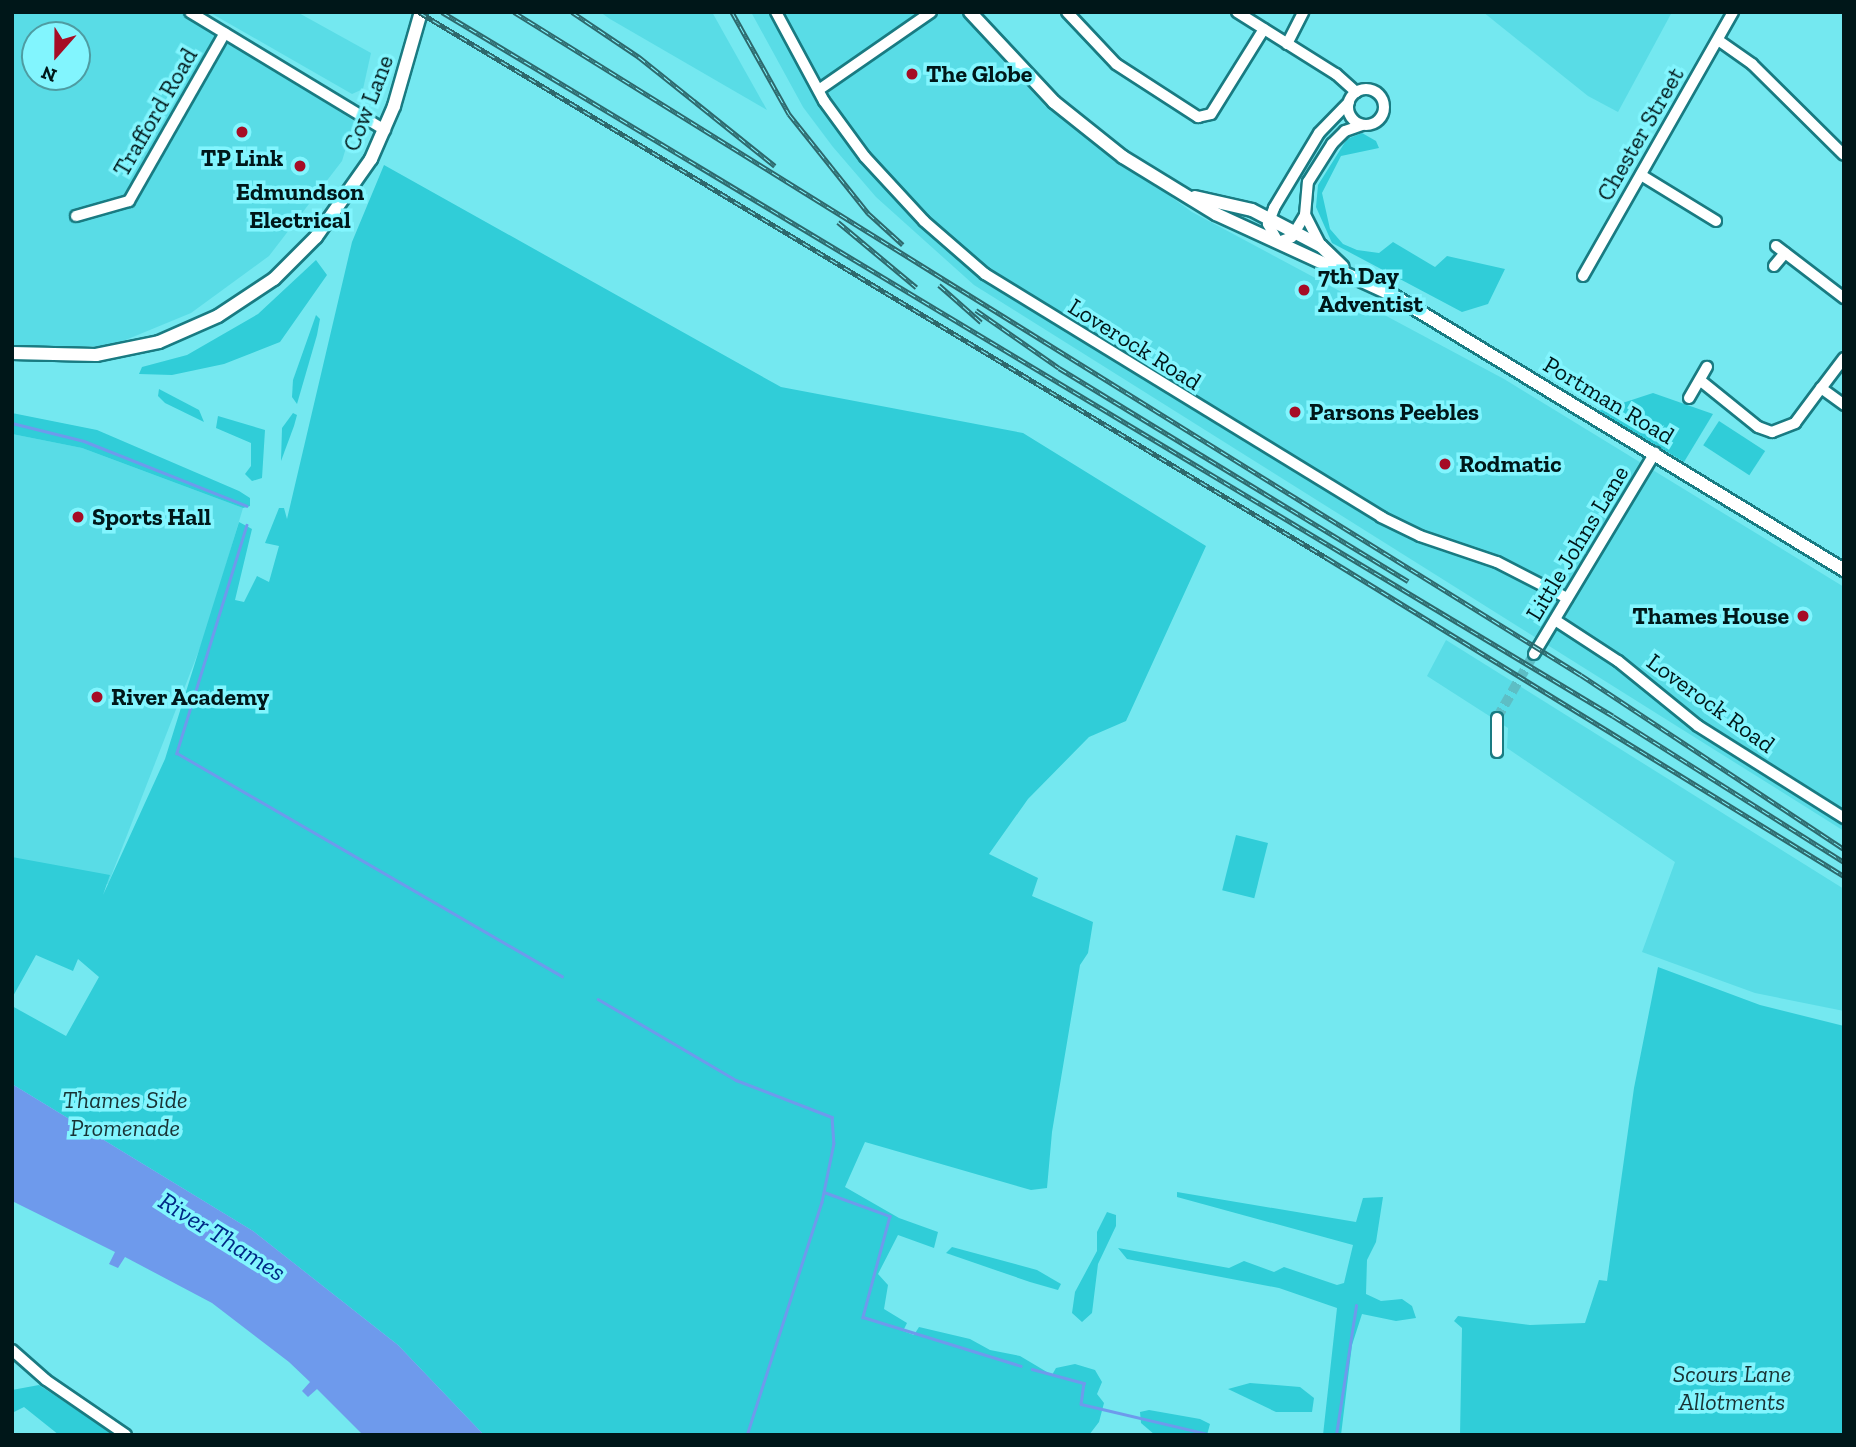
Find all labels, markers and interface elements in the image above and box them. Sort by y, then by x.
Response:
north arrow [21,21,91,91]
street label: Trafford Road [107,43,203,181]
street label: Cow Lane [336,51,400,155]
place label: The Globe [926,60,1032,88]
text: N [38,61,60,88]
street label: Chester Street [1590,62,1690,206]
marker: The Globe [904,66,920,82]
marker: TP Link [234,124,250,140]
place label: TP Link [201,144,283,172]
marker: Edmundson Electrical [292,158,308,174]
place label: Edmundson Electrical [236,178,364,234]
place label: 7th Day Adventist [1318,262,1423,318]
marker: 7th Day Adventist [1296,282,1312,298]
street label: Loverock Road [1063,292,1207,396]
street label: Portman Road [1538,350,1680,450]
place label: Parsons Peebles [1309,398,1479,426]
marker: Parsons Peebles [1287,404,1303,420]
place label: Rodmatic [1459,450,1562,478]
marker: Rodmatic [1437,456,1453,472]
street label: Little Johns Lane [1519,460,1635,626]
place label: Sports Hall [92,503,211,531]
marker: Sports Hall [70,509,86,525]
place label: Thames House [1632,602,1789,630]
marker: Thames House [1795,608,1811,624]
street label: Loverock Road [1641,647,1781,759]
place label: River Academy [111,683,270,711]
marker: River Academy [89,689,105,705]
park label: Thames Side Promenade [63,1086,187,1142]
water label: River Thames [152,1185,292,1289]
park label: Scours Lane Allotments [1673,1360,1791,1416]

